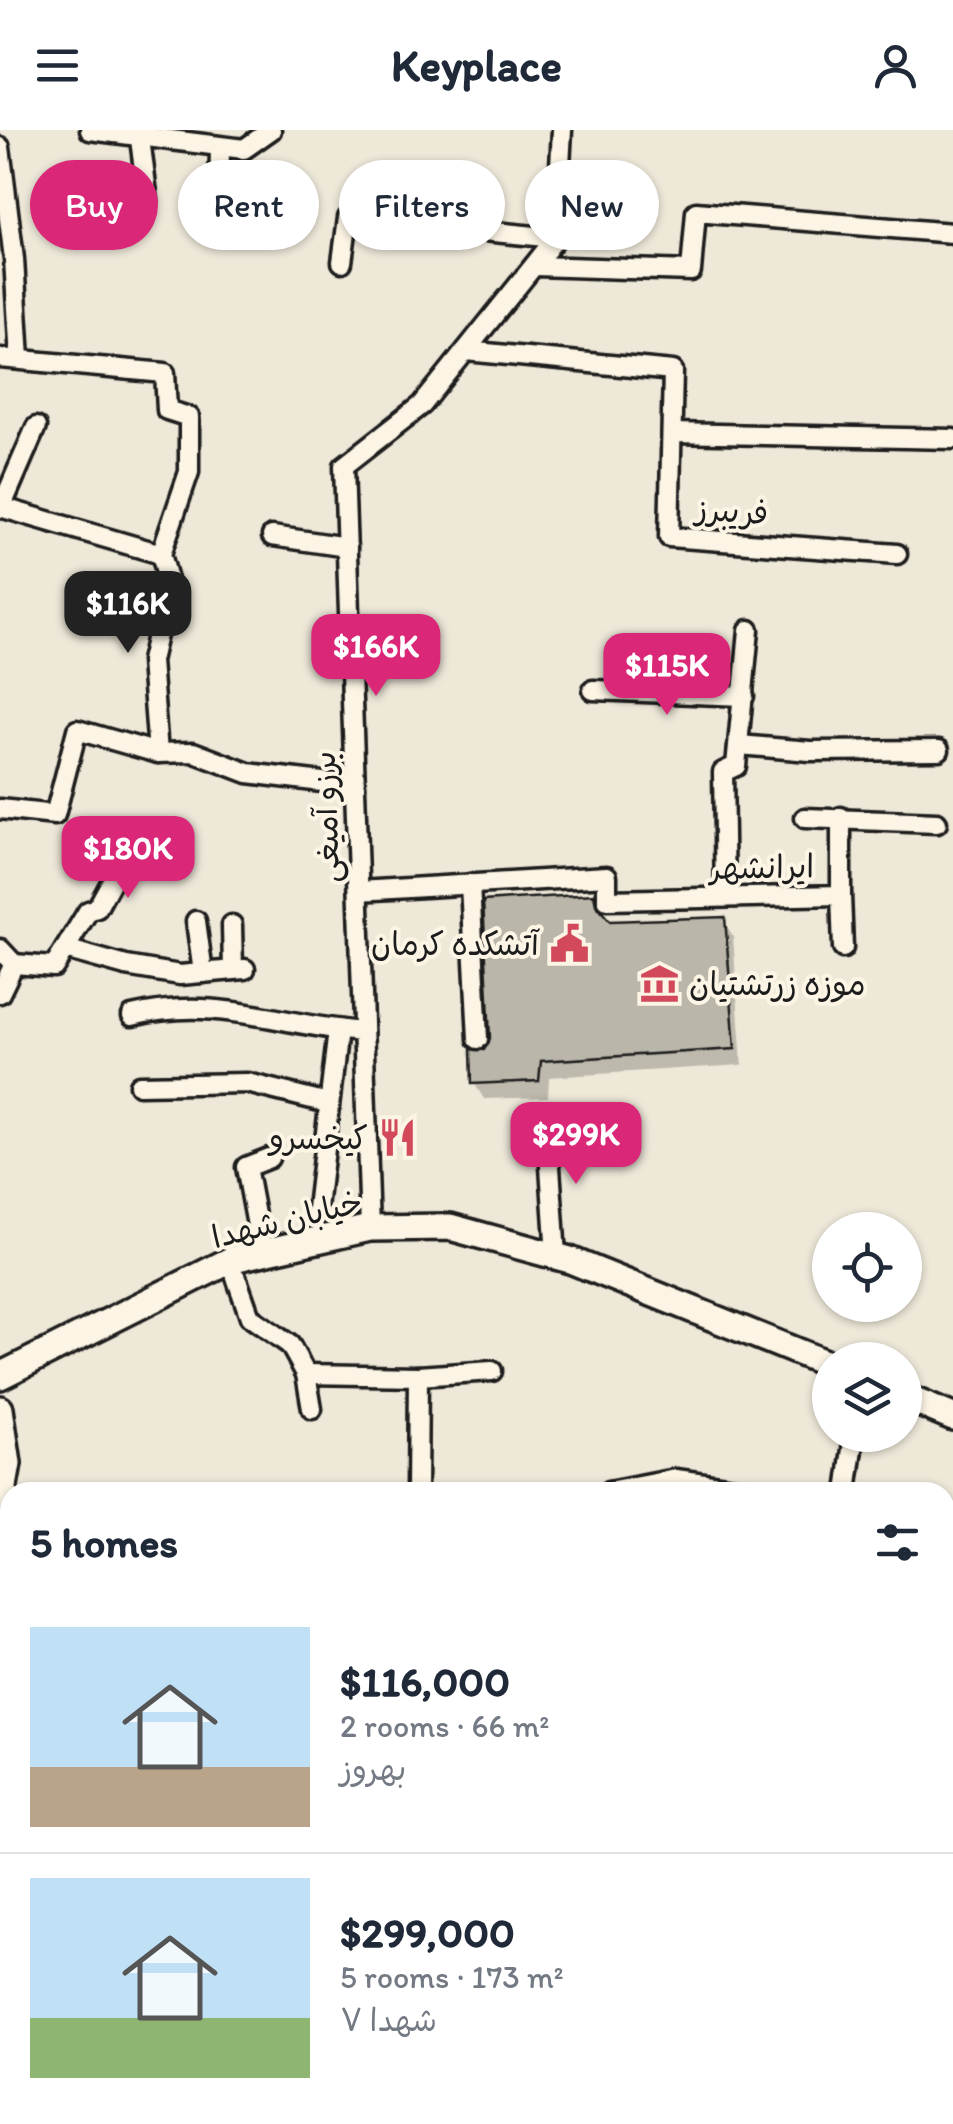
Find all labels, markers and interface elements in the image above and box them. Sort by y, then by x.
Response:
icon: menu [30,38,85,93]
text: Keyplace [391,38,562,92]
icon: person [868,38,923,93]
chip: Buy [30,160,158,250]
chip: Rent [178,160,319,250]
chip: Filters [339,160,505,250]
chip: New [525,160,659,250]
street label: فریبرز [692,489,769,532]
pin: $116K [58,571,198,656]
text: $116K [86,584,170,622]
pin: $166K [306,614,446,699]
text: $166K [333,627,419,665]
pin: $115K [597,633,737,718]
text: $115K [625,646,709,684]
street label: برزو آمیغی [305,750,349,884]
pin: $180K [58,816,198,901]
text: $180K [84,829,172,867]
street label: ایرانشهر [706,847,815,887]
public building icon: آتشکده کرمان [548,923,590,965]
place label: آتشکده کرمان [371,925,540,963]
museum icon: موزه زرتشتیان [638,963,680,1005]
place label: موزه زرتشتیان [689,965,866,1003]
pin: $299K [506,1102,646,1187]
text: $299K [533,1115,619,1153]
restaurant icon: کیخسرو [377,1117,419,1159]
place label: کیخسرو [266,1119,368,1157]
street label: خیابان شهدا [208,1182,366,1256]
map controls [812,1212,922,1452]
button: locate [812,1212,922,1322]
button: layers [812,1342,922,1452]
icon: filters [870,1515,925,1570]
text: 5 homes [30,1517,178,1568]
text: $116,000 [340,1656,510,1707]
icon: home [110,1667,230,1787]
text: 2 rooms · 66 m² [340,1707,550,1745]
text: بهروز [340,1750,406,1788]
text: $299,000 [340,1907,515,1958]
icon: home [110,1918,230,2038]
text: 5 rooms · 173 m² [340,1958,564,1996]
text: شهدا ۷ [340,2001,437,2039]

